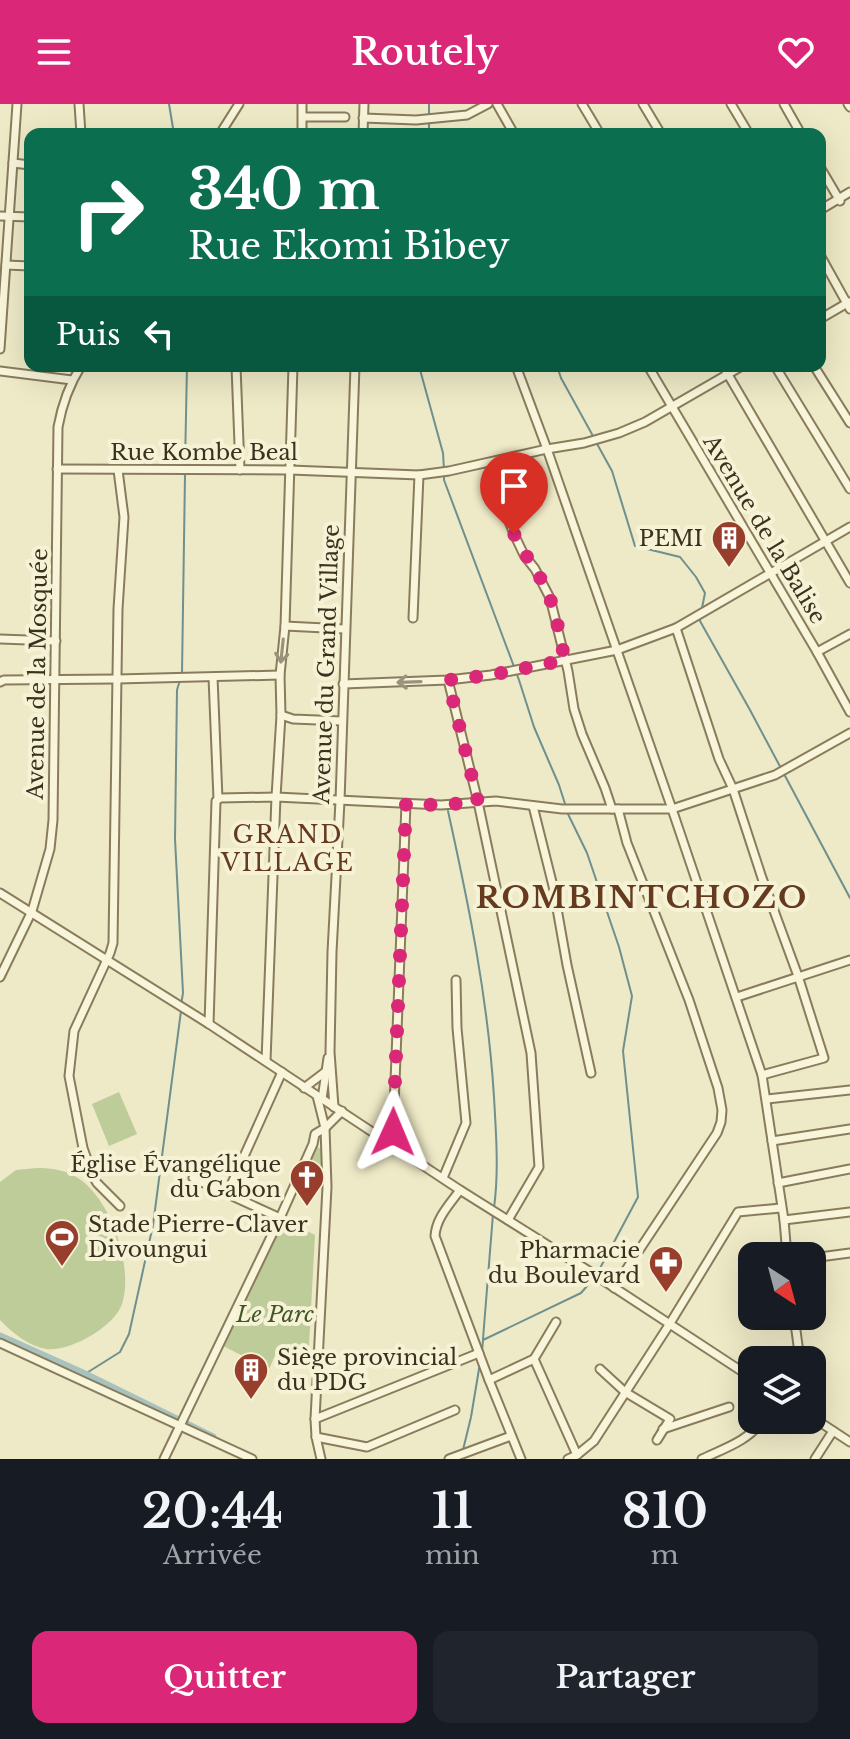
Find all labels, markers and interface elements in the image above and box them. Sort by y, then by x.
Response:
icon: menu [32,30,76,74]
text: Routely [351,30,499,75]
icon: heart [774,30,818,74]
text: 340 m [188,155,380,224]
icon: right [56,160,160,264]
text: Rue Ekomi Bibey [188,224,510,269]
icon: left [137,312,181,356]
text: Puis [56,316,121,353]
street label: Avenue de la Balise [697,429,832,629]
street label: Rue Kombe Beal [110,439,298,466]
pin [480,452,548,534]
icon: arrive [492,464,536,508]
building icon: PEMI [710,519,748,569]
street label: Avenue du Grand Village [308,524,345,805]
place label: PEMI [639,525,703,552]
street label: Avenue de la Mosquée [22,548,53,801]
one-way arrow [275,637,290,664]
one-way arrow [396,674,423,689]
district label: GRAND VILLAGE [220,820,355,877]
district label: ROMBINTCHOZO [476,879,808,916]
position arrow [351,1090,435,1174]
place label: Église Évangélique du Gabon [70,1150,281,1203]
church icon: Église Évangélique du Gabon [288,1158,326,1208]
place label: Stade Pierre-Claver Divoungui [88,1211,308,1263]
sports icon: Stade Pierre-Claver Divoungui [43,1218,81,1268]
place label: Pharmacie du Boulevard [488,1237,640,1289]
north arrow [738,1242,826,1330]
map controls [738,1242,826,1434]
pharmacy icon: Pharmacie du Boulevard [647,1244,685,1294]
park label: Le Parc [235,1301,314,1328]
place label: Siège provincial du PDG [277,1344,457,1396]
button: layers [738,1346,826,1434]
building icon: Siège provincial du PDG [232,1351,270,1401]
text: 20:44 [142,1481,283,1541]
text: 11 [431,1481,473,1541]
text: 810 [621,1481,708,1541]
text: Arrivée [163,1539,262,1571]
text: min [425,1539,480,1571]
text: m [651,1539,679,1571]
button: Quitter [32,1631,417,1723]
button: Partager [433,1631,818,1723]

